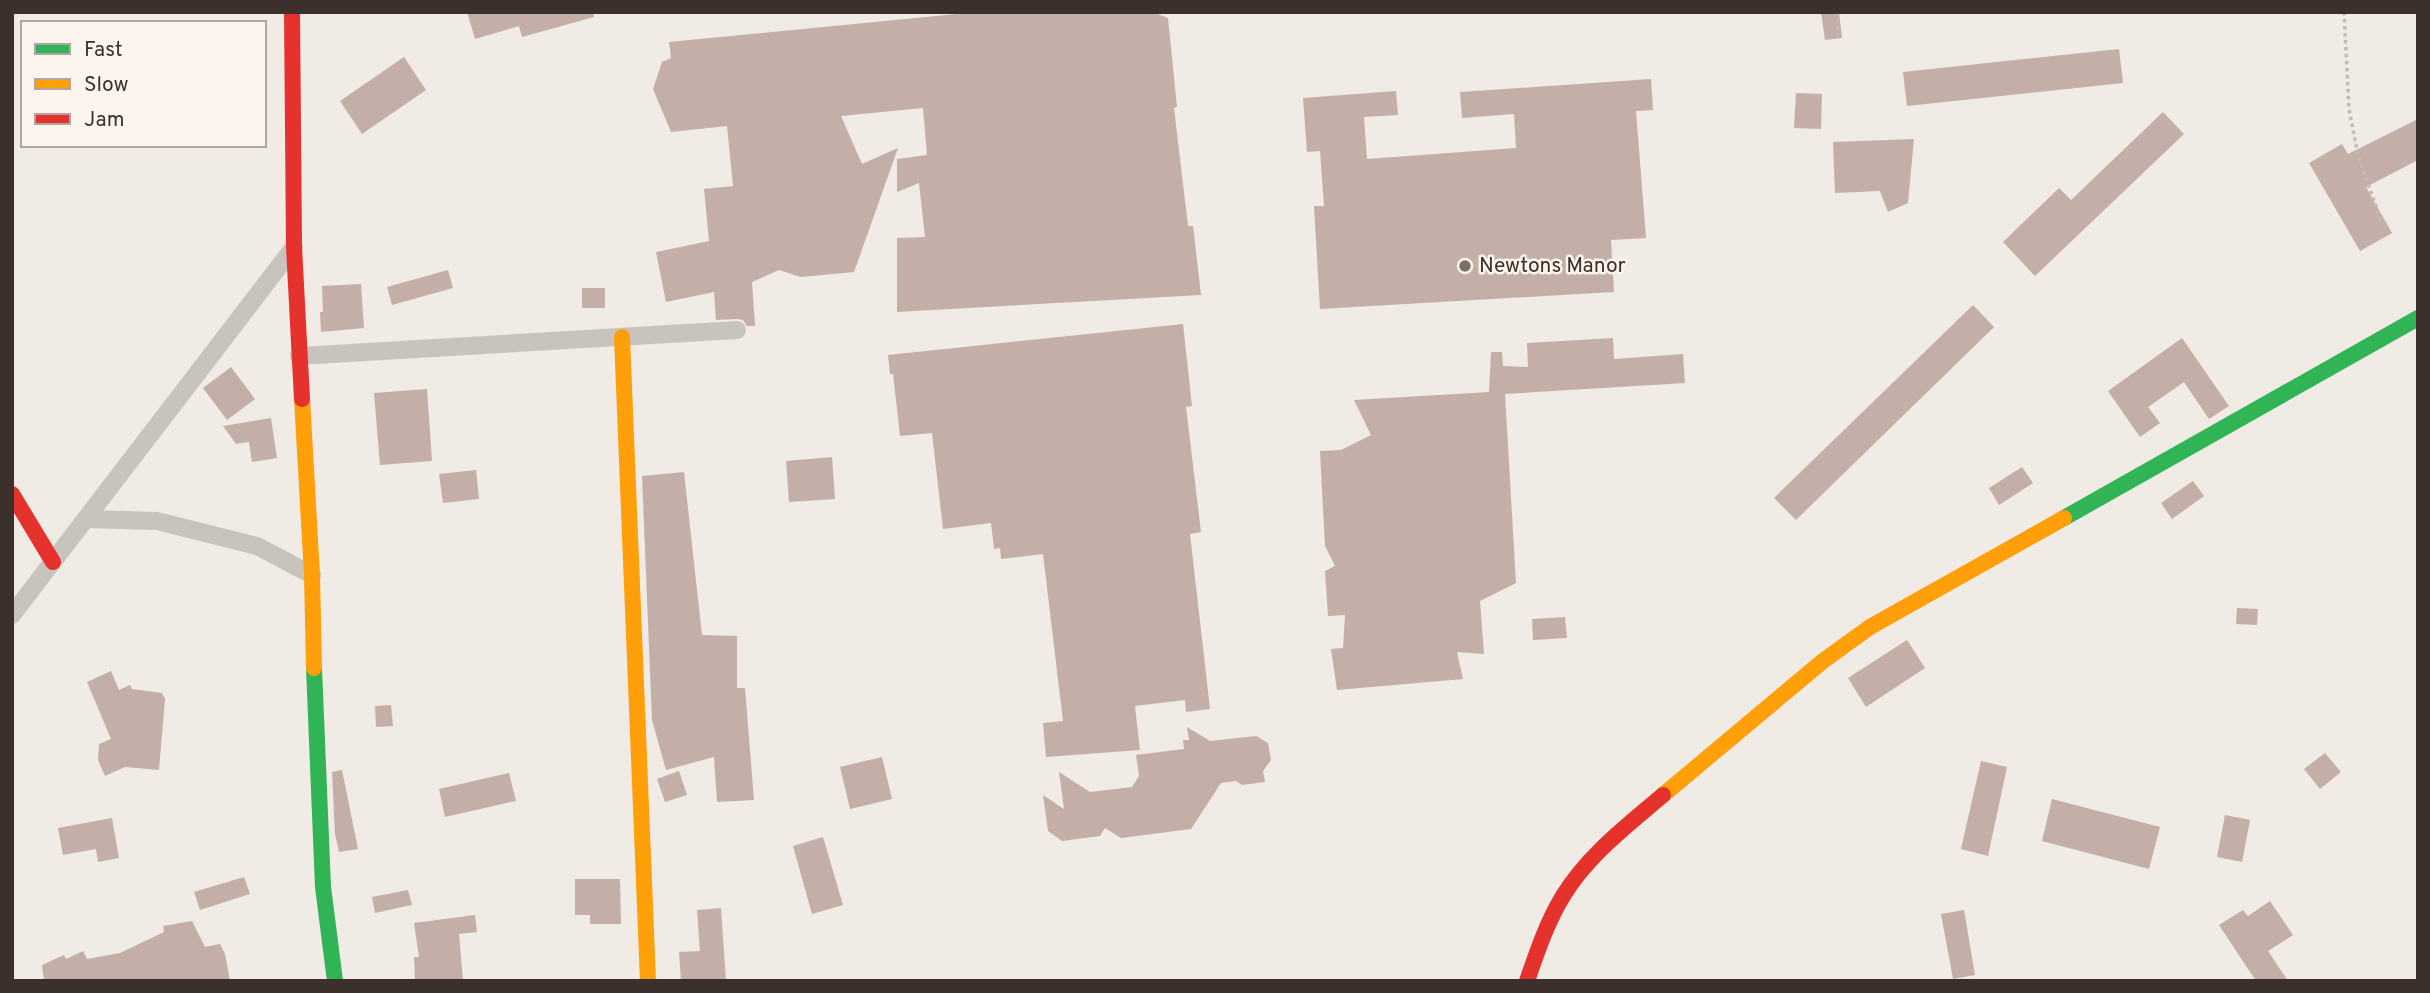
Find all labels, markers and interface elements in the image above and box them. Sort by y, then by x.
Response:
legend [21,21,266,147]
text: Fast [84,37,123,64]
text: Slow [84,72,129,99]
text: Jam [84,107,125,134]
place label: Newtons Manor [1479,253,1626,280]
marker: Newtons Manor [1457,258,1473,274]

